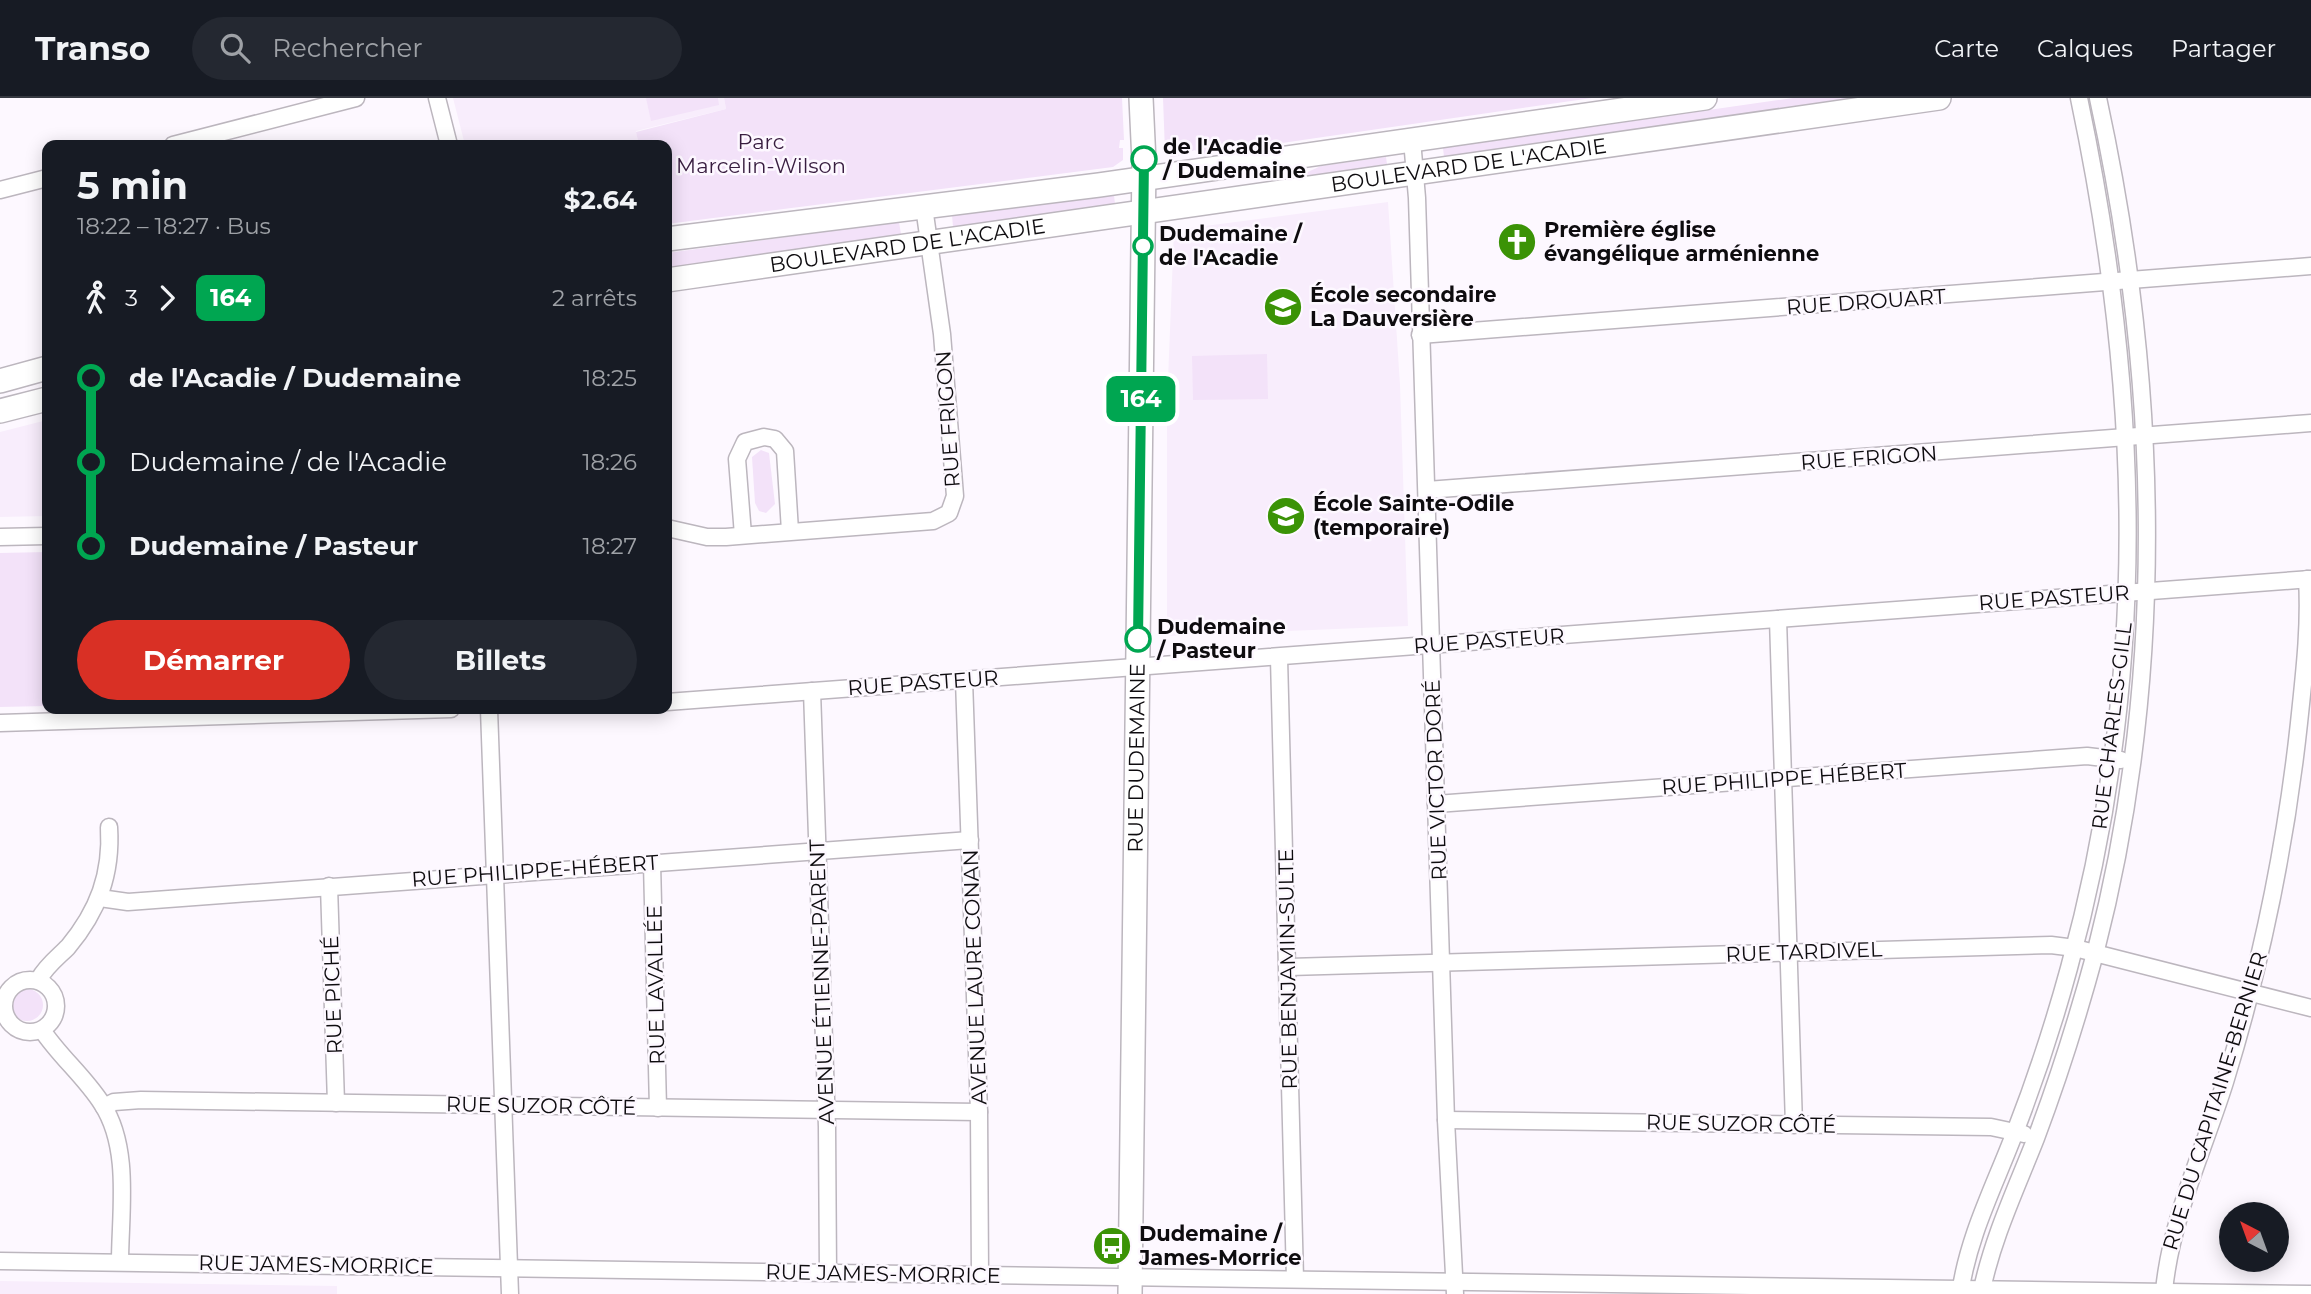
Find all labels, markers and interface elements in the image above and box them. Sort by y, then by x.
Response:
search box [192,17,682,80]
text: Transo [35,28,150,68]
icon: search [216,29,254,67]
text: Rechercher [272,32,423,64]
text: Carte [1934,34,1999,63]
text: Calques [2037,34,2133,63]
text: Partager [2171,34,2276,63]
park label: Parc Marcelin-Wilson [676,129,846,178]
street label: BOULEVARD DE L'ACADIE [1329,133,1608,197]
place label: de l'Acadie / Dudemaine [1162,134,1306,183]
marker: de l'Acadie / Dudemaine [1131,146,1157,172]
text: 5 min [77,162,188,209]
text: $2.64 [564,184,637,216]
text: 18:22 – 18:27 · Bus [77,212,271,240]
street label: BOULEVARD DE L'ACADIE [768,213,1047,277]
place label: Première église évangélique arménienne [1544,217,1819,266]
place label: Dudemaine / de l'Acadie [1159,221,1304,270]
church icon: Première église évangélique arménienne [1496,221,1538,263]
marker: Dudemaine / de l'Acadie [1133,236,1153,256]
icon: walk [77,279,115,317]
icon: forward [148,279,186,317]
place label: École secondaire La Dauversière [1310,282,1497,331]
text: 164 [210,283,251,312]
street label: RUE DROUART [1785,283,1947,320]
text: 3 [125,284,138,312]
text: 2 arrêts [552,284,637,312]
school or university icon: École secondaire La Dauversière [1262,286,1304,328]
street label: RUE FRIGON [930,350,965,488]
text: de l'Acadie / Dudemaine [129,362,461,394]
text: 18:25 [583,364,637,392]
line badge: 164 [1101,376,1181,422]
text: 164 [1120,384,1162,413]
street label: RUE FRIGON [1800,440,1938,475]
text: Dudemaine / de l'Acadie [129,446,447,478]
text: 18:26 [582,448,637,476]
place label: École Sainte-Odile (temporaire) [1313,491,1514,540]
school or university icon: École Sainte-Odile (temporaire) [1265,495,1307,537]
text: Dudemaine / Pasteur [129,530,418,562]
text: 18:27 [583,532,637,560]
street label: RUE PASTEUR [1978,580,2130,615]
place label: Dudemaine / Pasteur [1156,614,1286,663]
button: Démarrer [77,620,350,700]
button: Billets [364,620,637,700]
street label: RUE CHARLES-GILL [2086,620,2137,831]
street label: RUE PASTEUR [1413,623,1565,658]
marker: Dudemaine / Pasteur [1125,626,1151,652]
street label: RUE DUDEMAINE [1122,663,1150,853]
street label: RUE PASTEUR [847,665,999,700]
street label: RUE VICTOR DORÉ [1420,679,1451,881]
street label: RUE PHILIPPE HÉBERT [1661,757,1907,800]
street label: AVENUE ÉTIENNE-PARENT [804,839,839,1125]
street label: RUE BENJAMIN-SULTE [1273,848,1302,1090]
street label: RUE PHILIPPE-HÉBERT [411,849,659,892]
street label: AVENUE LAURE CONAN [958,849,991,1105]
street label: RUE LAVALLÉE [642,905,669,1065]
street label: RUE PICHÉ [318,935,347,1055]
street label: RUE TARDIVEL [1725,936,1884,967]
street label: RUE DU CAPITAINE-BERNIER [2157,949,2272,1253]
street label: RUE SUZOR CÔTÉ [446,1091,636,1120]
street label: RUE SUZOR CÔTÉ [1646,1109,1836,1138]
north arrow [2219,1202,2289,1272]
map controls [2219,1202,2289,1272]
place label: Dudemaine / James-Morrice [1138,1221,1302,1270]
bus stop icon: Dudemaine / James-Morrice [1091,1225,1133,1267]
street label: RUE JAMES-MORRICE [198,1250,434,1279]
street label: RUE JAMES-MORRICE [765,1259,1001,1288]

